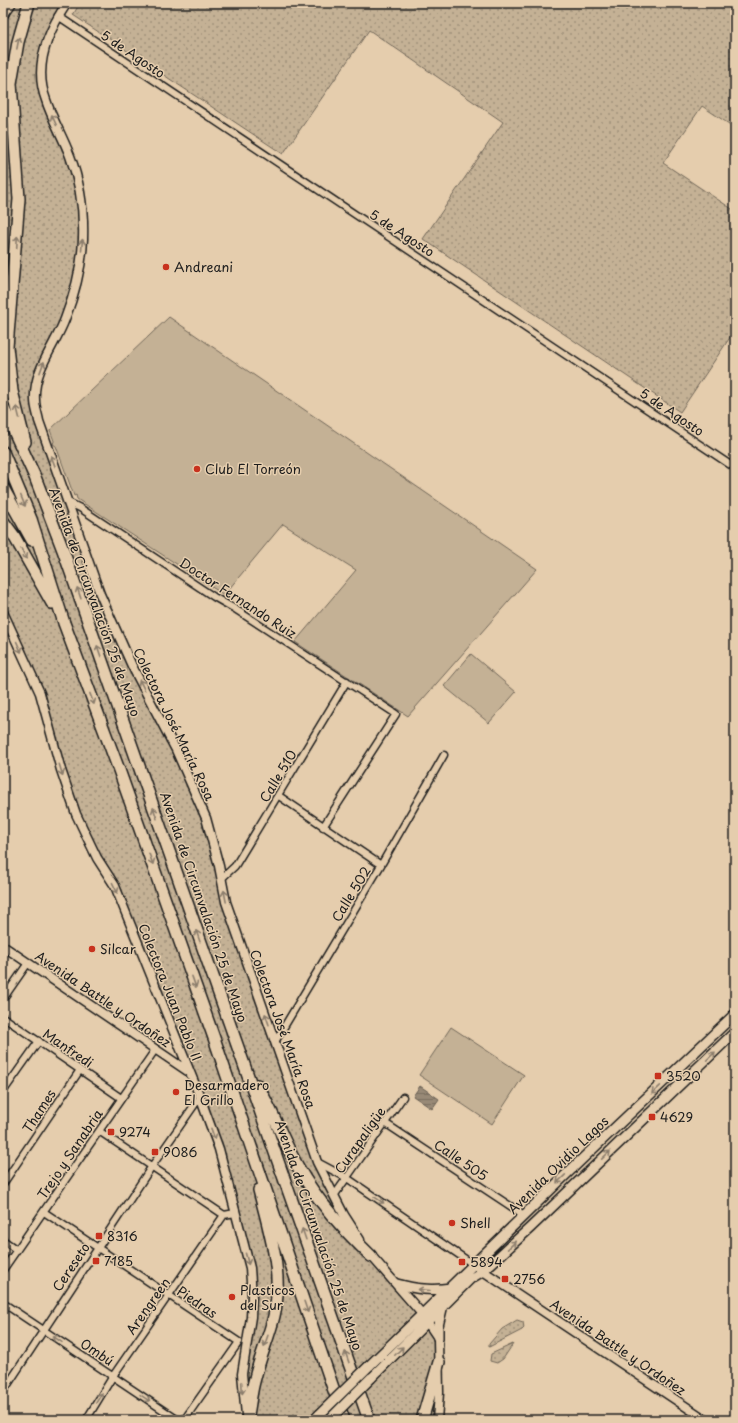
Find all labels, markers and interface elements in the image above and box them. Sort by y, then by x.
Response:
street label: 5 de Agosto [97,25,169,82]
one-way arrow [14,36,22,49]
one-way arrow [50,114,57,126]
street label: 5 de Agosto [366,204,438,261]
one-way arrow [13,236,20,249]
one-way arrow [78,239,86,252]
place label: Andreani [174,257,233,276]
marker: Andreani [161,262,171,272]
one-way arrow [38,361,46,373]
street label: 5 de Agosto [636,383,708,440]
one-way arrow [13,406,21,419]
one-way arrow [48,455,56,467]
place label: Club El Torreón [205,459,301,478]
marker: Club El Torreón [192,464,202,474]
street label: Avenida de Circunvalación 25 de Mayo [45,485,146,719]
one-way arrow [20,494,28,506]
one-way arrow [21,548,29,560]
street label: Doctor Fernando Ruiz [176,553,300,643]
one-way arrow [74,588,82,600]
one-way arrow [16,641,24,653]
one-way arrow [95,644,102,657]
street label: Colectora José María Rosa [129,644,220,804]
one-way arrow [138,680,145,692]
one-way arrow [89,692,97,704]
street label: Calle 510 [254,746,301,806]
one-way arrow [58,763,65,776]
street label: Avenida de Circunvalación 25 de Mayo [156,789,253,1025]
one-way arrow [151,808,159,820]
one-way arrow [147,853,155,865]
street label: Calle 502 [327,862,375,925]
one-way arrow [112,881,119,893]
one-way arrow [220,890,228,903]
street label: Colectora Juan Pablo II [134,920,207,1063]
one-way arrow [194,930,202,942]
place label: Silcar [100,939,136,958]
marker: Silcar [87,944,97,954]
street label: Avenida Battle y Ordoñez [32,946,175,1051]
street label: Colectora José María Rosa [246,947,321,1112]
one-way arrow [191,975,198,988]
one-way arrow [262,1014,270,1026]
street label: Manfredi [39,1024,97,1071]
one-way arrow [706,1051,716,1061]
place label: 3520 [666,1066,701,1085]
marker: 3520 [653,1071,663,1081]
place label: Desarmadero El Grillo [184,1075,269,1109]
street label: Thames [17,1085,60,1136]
one-way arrow [651,1085,661,1094]
marker: Desarmadero El Grillo [171,1087,181,1097]
street label: Curapaligüe [329,1102,390,1177]
street label: Trejo y Sanabria [32,1104,107,1202]
place label: 4629 [660,1107,693,1126]
street label: Avenida Ovidio Lagos [503,1111,612,1218]
marker: 4629 [647,1112,657,1122]
street label: Avenida de Circunvalación 25 de Mayo [271,1117,368,1353]
place label: 9274 [119,1122,151,1141]
marker: 9274 [106,1127,116,1137]
one-way arrow [210,1127,217,1140]
street label: Calle 505 [430,1135,492,1185]
place label: 9086 [163,1142,197,1161]
marker: 9086 [150,1147,160,1157]
one-way arrow [601,1150,611,1160]
one-way arrow [556,1174,566,1184]
one-way arrow [373,1196,384,1204]
place label: Shell [460,1213,491,1232]
marker: Shell [447,1218,457,1228]
place label: 8316 [107,1226,138,1245]
one-way arrow [300,1228,308,1240]
marker: 8316 [94,1231,104,1241]
street label: Cereseto [47,1239,94,1295]
one-way arrow [507,1240,517,1249]
place label: 7185 [104,1251,133,1270]
one-way arrow [244,1252,252,1265]
place label: 5894 [470,1252,503,1271]
marker: 7185 [91,1256,101,1266]
marker: 5894 [457,1257,467,1267]
place label: 2756 [513,1269,546,1288]
street label: Arengreen [121,1273,174,1338]
marker: 2756 [500,1274,510,1284]
place label: Plasticos del Sur [240,1280,294,1314]
street label: Piedras [173,1281,221,1322]
one-way arrow [418,1286,431,1294]
marker: Plasticos del Sur [227,1292,237,1302]
street label: Avenida Battle y Ordoñez [547,1294,690,1399]
one-way arrow [303,1301,310,1314]
street label: Ombú [77,1333,118,1370]
one-way arrow [262,1334,269,1347]
one-way arrow [52,1335,63,1343]
one-way arrow [394,1346,404,1355]
one-way arrow [342,1351,350,1363]
one-way arrow [239,1381,246,1394]
one-way arrow [95,1393,103,1404]
one-way arrow [139,1394,150,1402]

